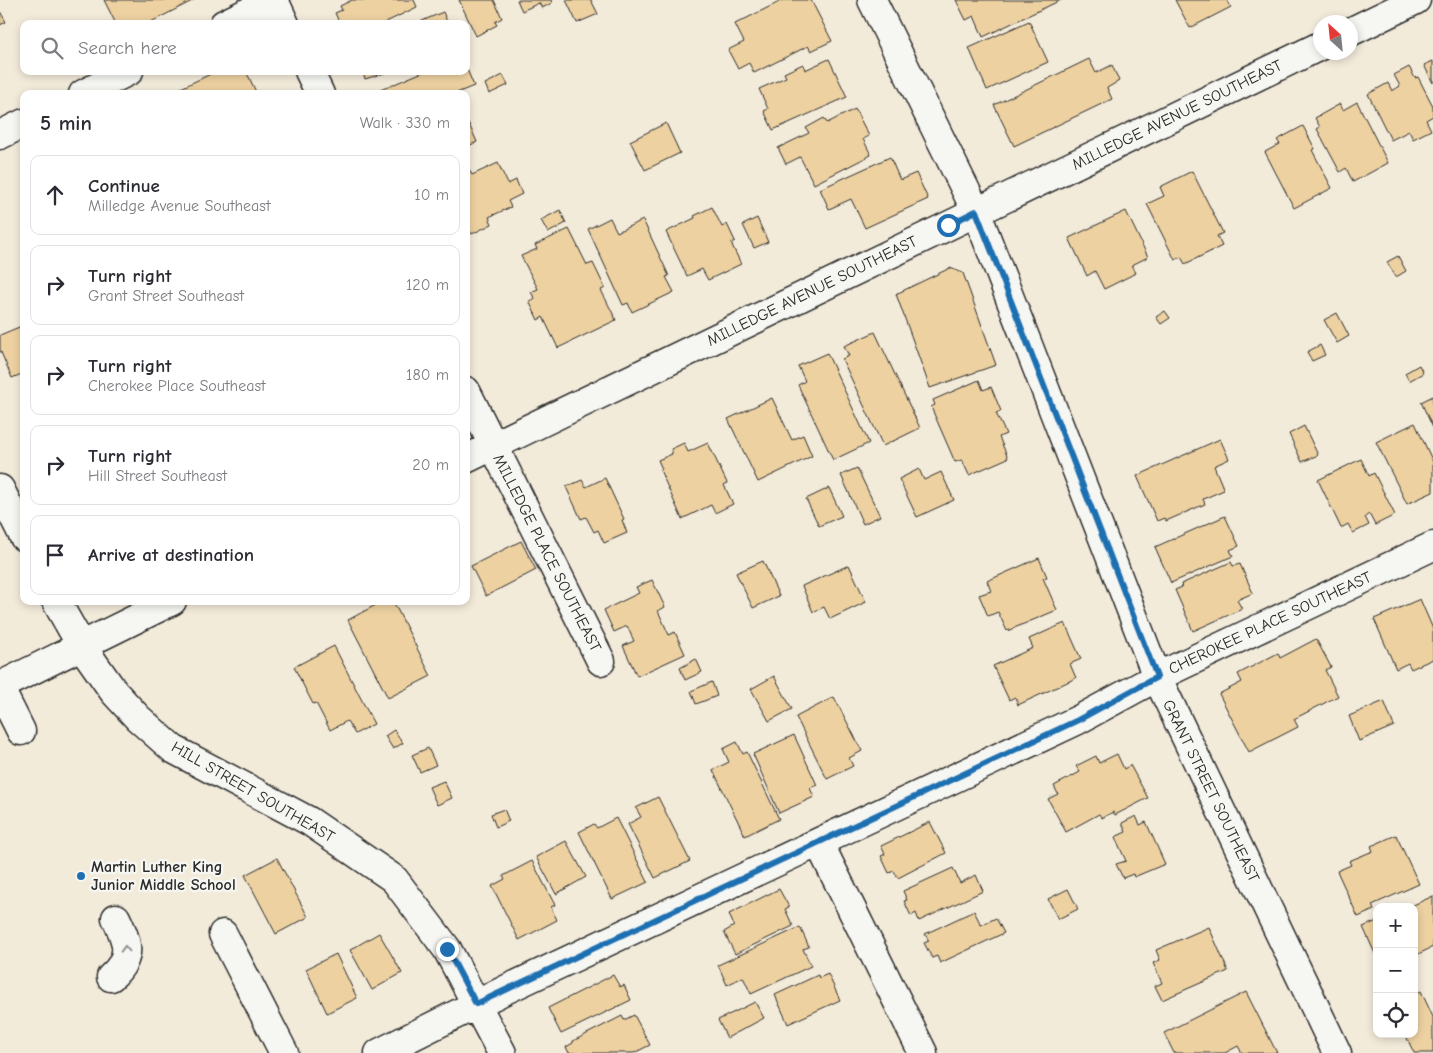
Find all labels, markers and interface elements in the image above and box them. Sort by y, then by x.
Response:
north arrow [1313,15,1358,60]
search box [20,20,470,75]
icon: search [38,34,66,62]
text: Search here [78,37,177,59]
street label: MILLEDGE AVENUE SOUTHEAST [1069,56,1286,174]
text: 5 min [40,111,92,135]
text: Walk · 330 m [360,114,450,132]
text: Continue [88,175,160,197]
icon: ahead [41,181,69,209]
text: 10 m [414,186,449,204]
text: Milledge Avenue Southeast [88,197,271,215]
route start [937,214,960,237]
street label: MILLEDGE AVENUE SOUTHEAST [704,232,921,350]
text: Turn right [88,265,172,287]
icon: right [41,271,69,299]
text: 120 m [406,276,449,294]
text: Grant Street Southeast [88,287,244,305]
text: Turn right [88,355,172,377]
icon: right [41,361,69,389]
text: 180 m [406,366,449,384]
text: Cherokee Place Southeast [88,377,266,395]
text: Turn right [88,445,172,467]
icon: right [41,451,69,479]
street label: MILLEDGE PLACE SOUTHEAST [489,451,605,655]
text: 20 m [412,456,449,474]
text: Hill Street Southeast [88,467,227,485]
icon: arrive [41,541,69,569]
text: Arrive at destination [88,544,254,566]
street label: CHEROKEE PLACE SOUTHEAST [1166,568,1375,678]
street label: GRANT STREET SOUTHEAST [1159,697,1263,886]
street label: HILL STREET SOUTHEAST [168,738,338,846]
place label: Martin Luther King Junior Middle School [91,858,236,894]
marker: Martin Luther King Junior Middle School [75,870,87,882]
map controls [1373,903,1418,1038]
button: + [1373,903,1418,948]
route end [436,938,459,961]
one-way arrow [120,945,130,953]
button: − [1373,948,1418,993]
button: locate [1373,993,1418,1038]

